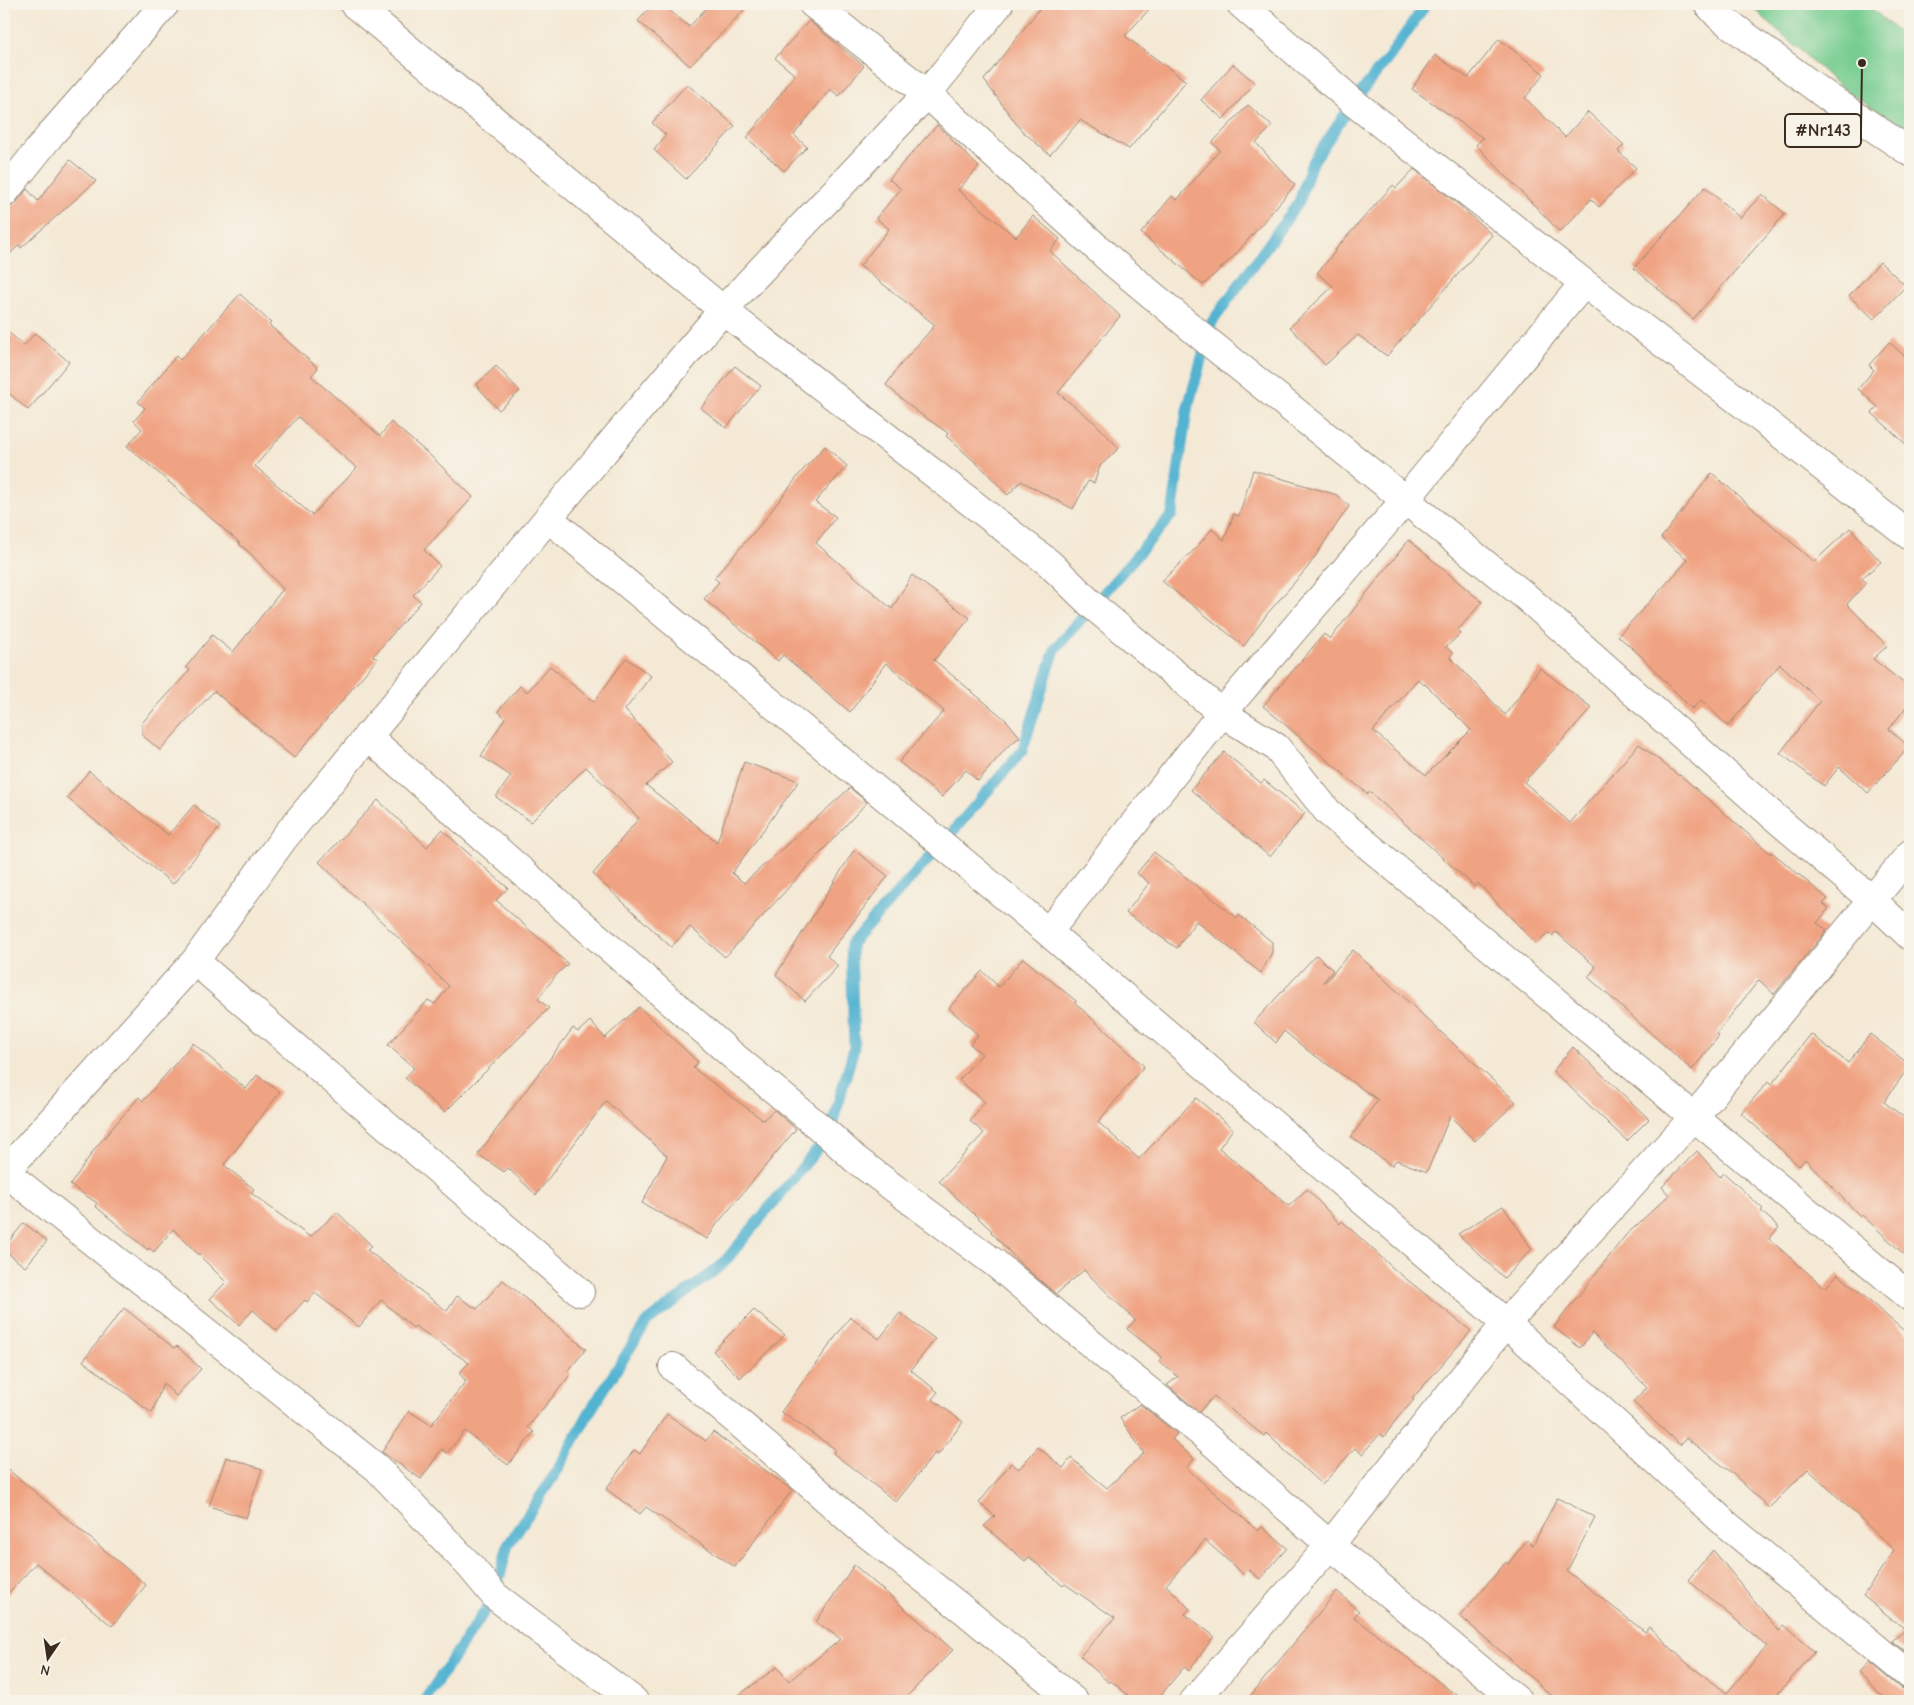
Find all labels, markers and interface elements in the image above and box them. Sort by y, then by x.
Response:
callout: #Nr143 [1785,114,1861,147]
text: #Nr143 [1795,120,1851,141]
north arrow [22,1632,72,1682]
text: N [39,1661,52,1679]

